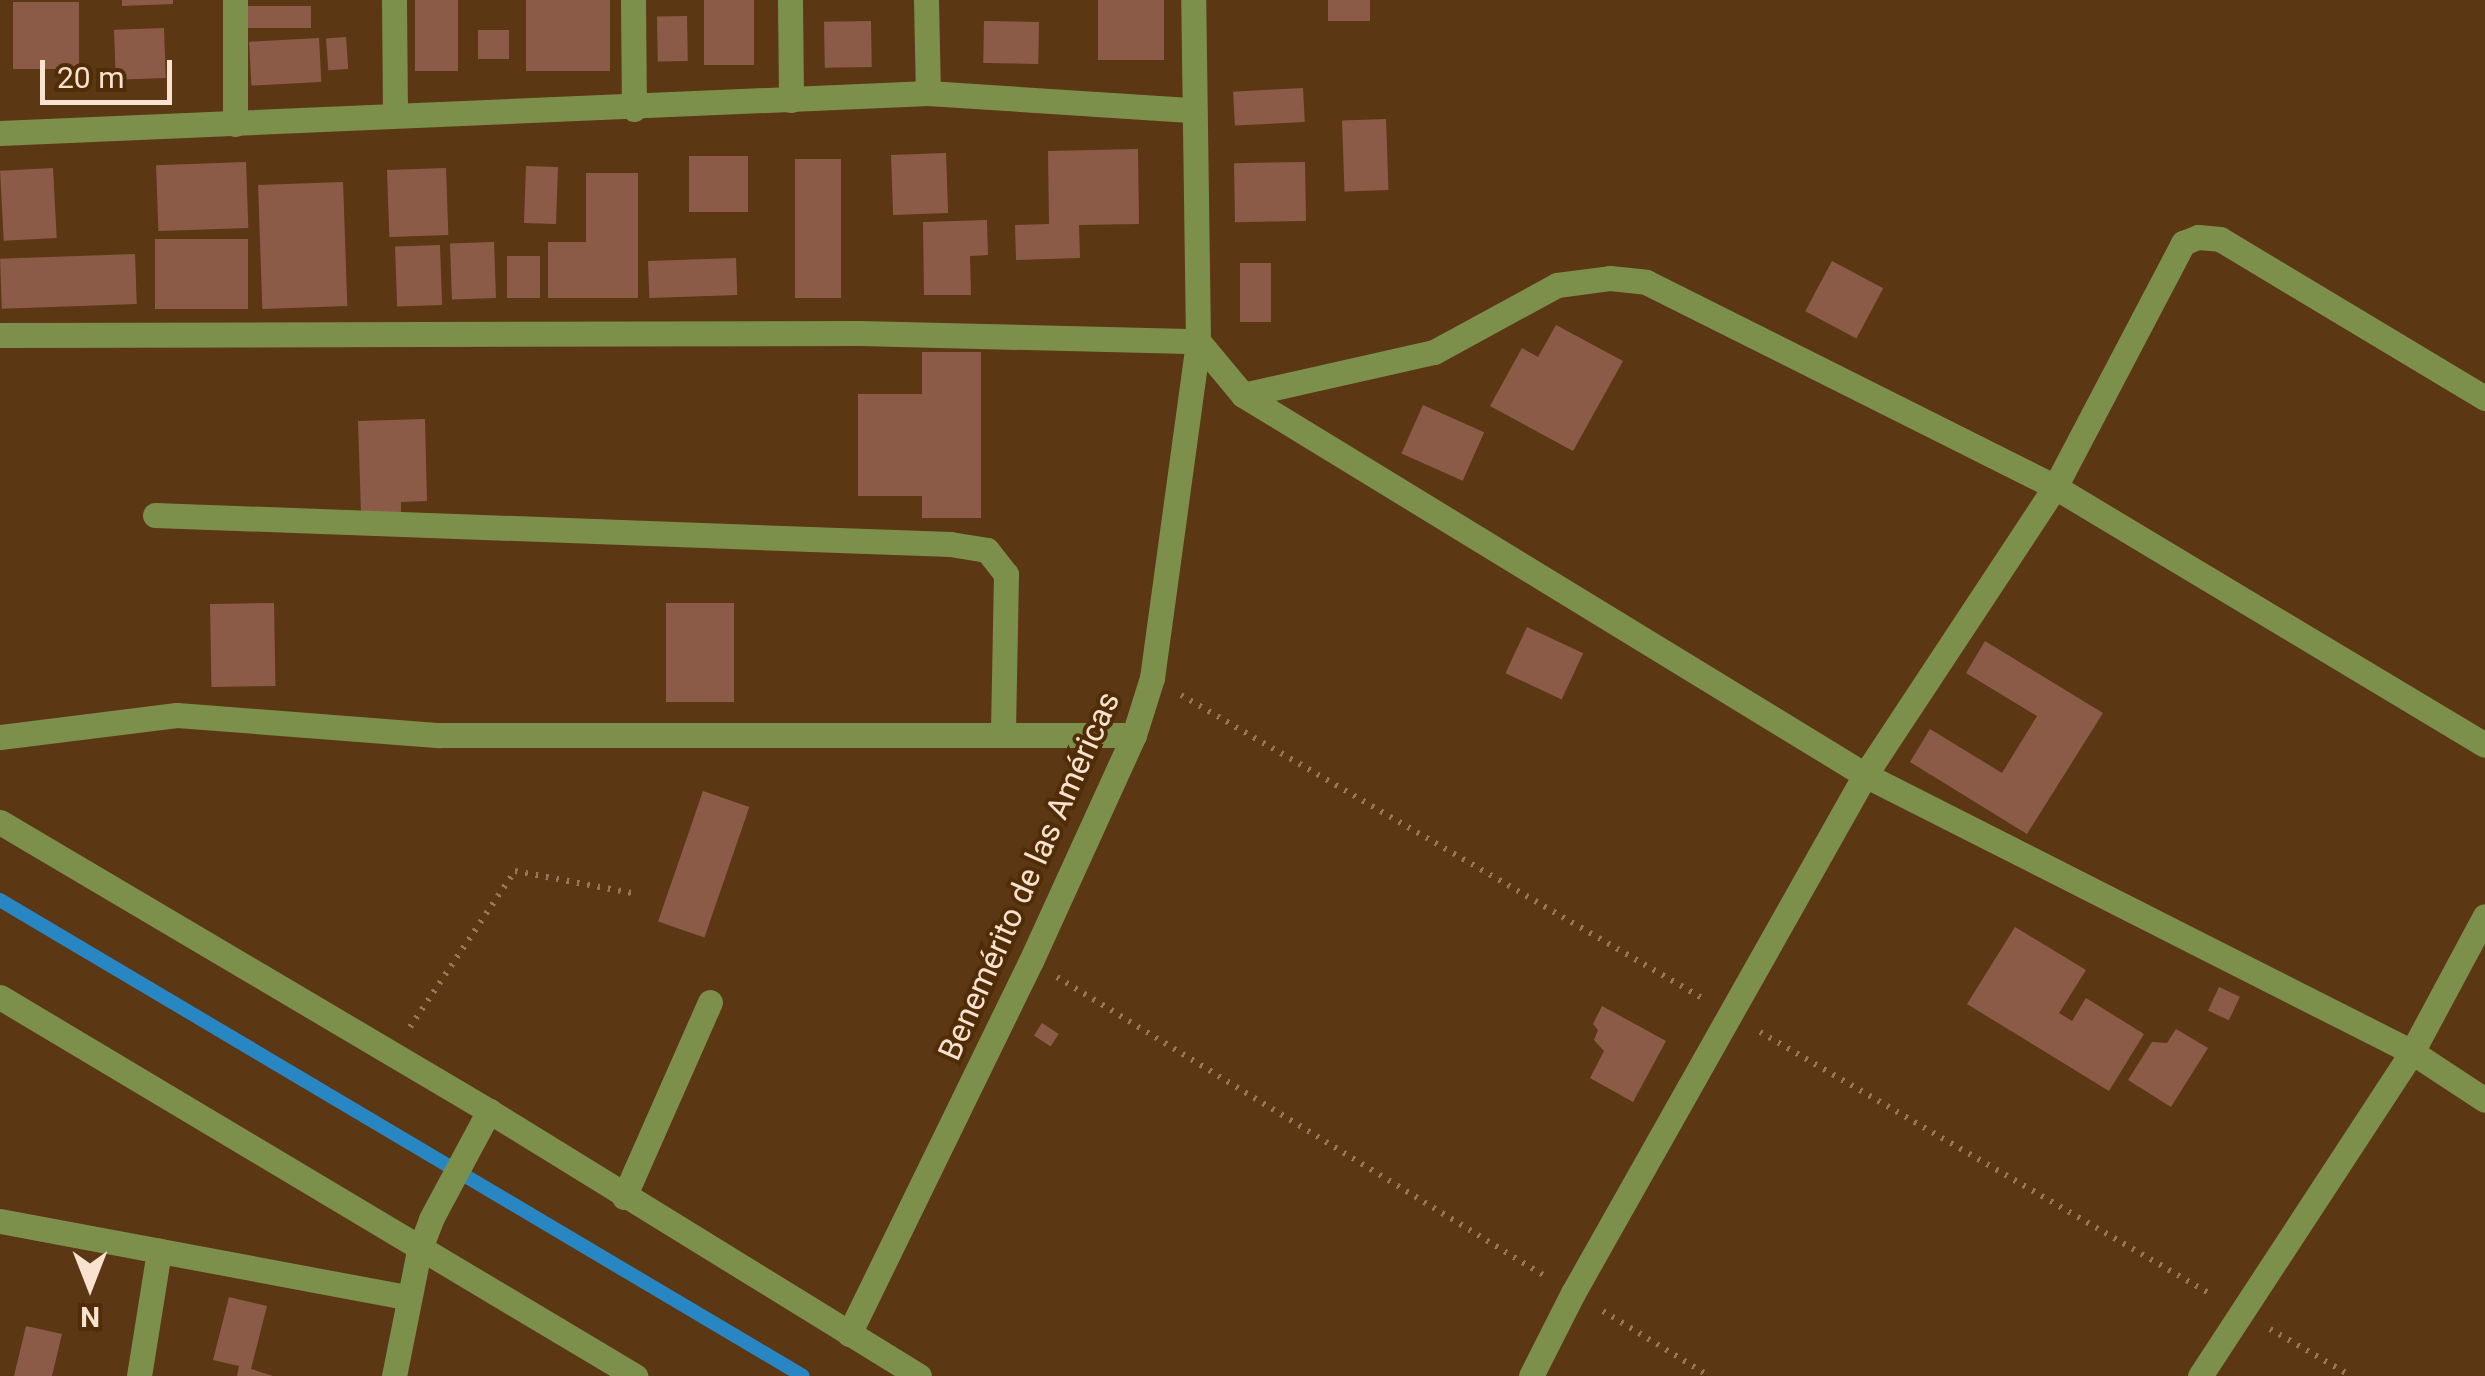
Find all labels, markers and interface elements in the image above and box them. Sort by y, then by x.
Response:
scale bar [45,40,178,102]
text: 20 m [57,60,124,95]
street label: Benemérito de las Américas [930,686,1128,1066]
north arrow [40,1236,140,1336]
text: N [80,1300,100,1333]

